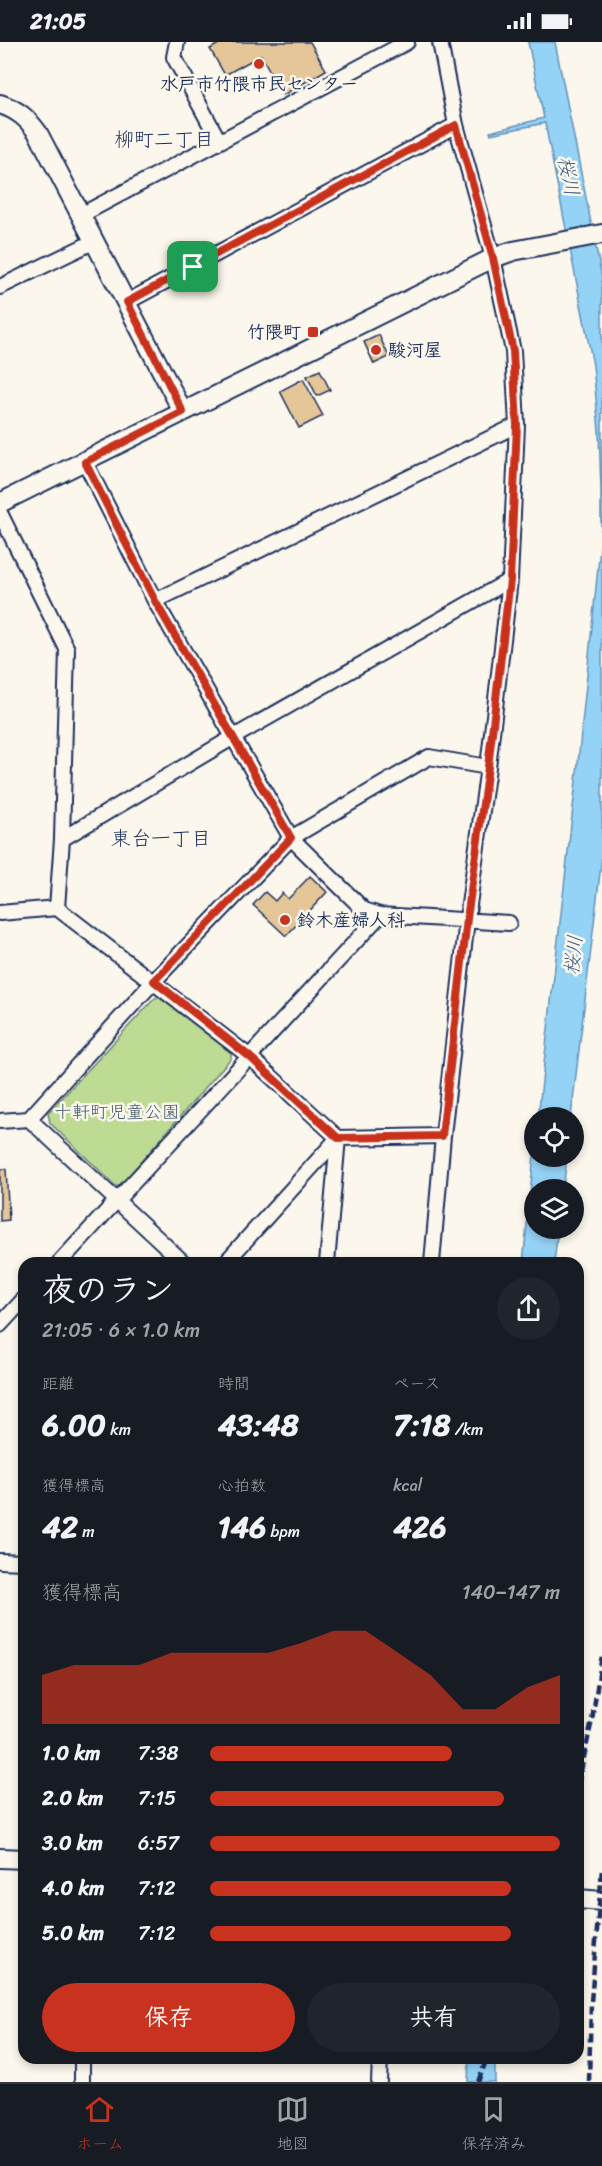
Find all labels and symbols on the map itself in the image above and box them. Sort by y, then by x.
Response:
marker: 水戸市竹隈市民センター [252,57,266,71]
place label: 水戸市竹隈市民センター [160,68,358,100]
district label: 柳町二丁目 [114,122,214,157]
water label: 桜川 [548,153,590,199]
pin [167,241,218,292]
place label: 竹隈町 [247,316,301,348]
marker: 竹隈町 [306,325,320,339]
place label: 駿河屋 [388,334,442,366]
marker: 駿河屋 [369,343,383,357]
district label: 東台一丁目 [111,821,211,856]
place label: 鈴木産婦人科 [297,904,405,936]
marker: 鈴木産婦人科 [278,913,292,927]
water label: 桜川 [554,933,593,977]
park label: 十軒町児童公園 [54,1096,180,1128]

